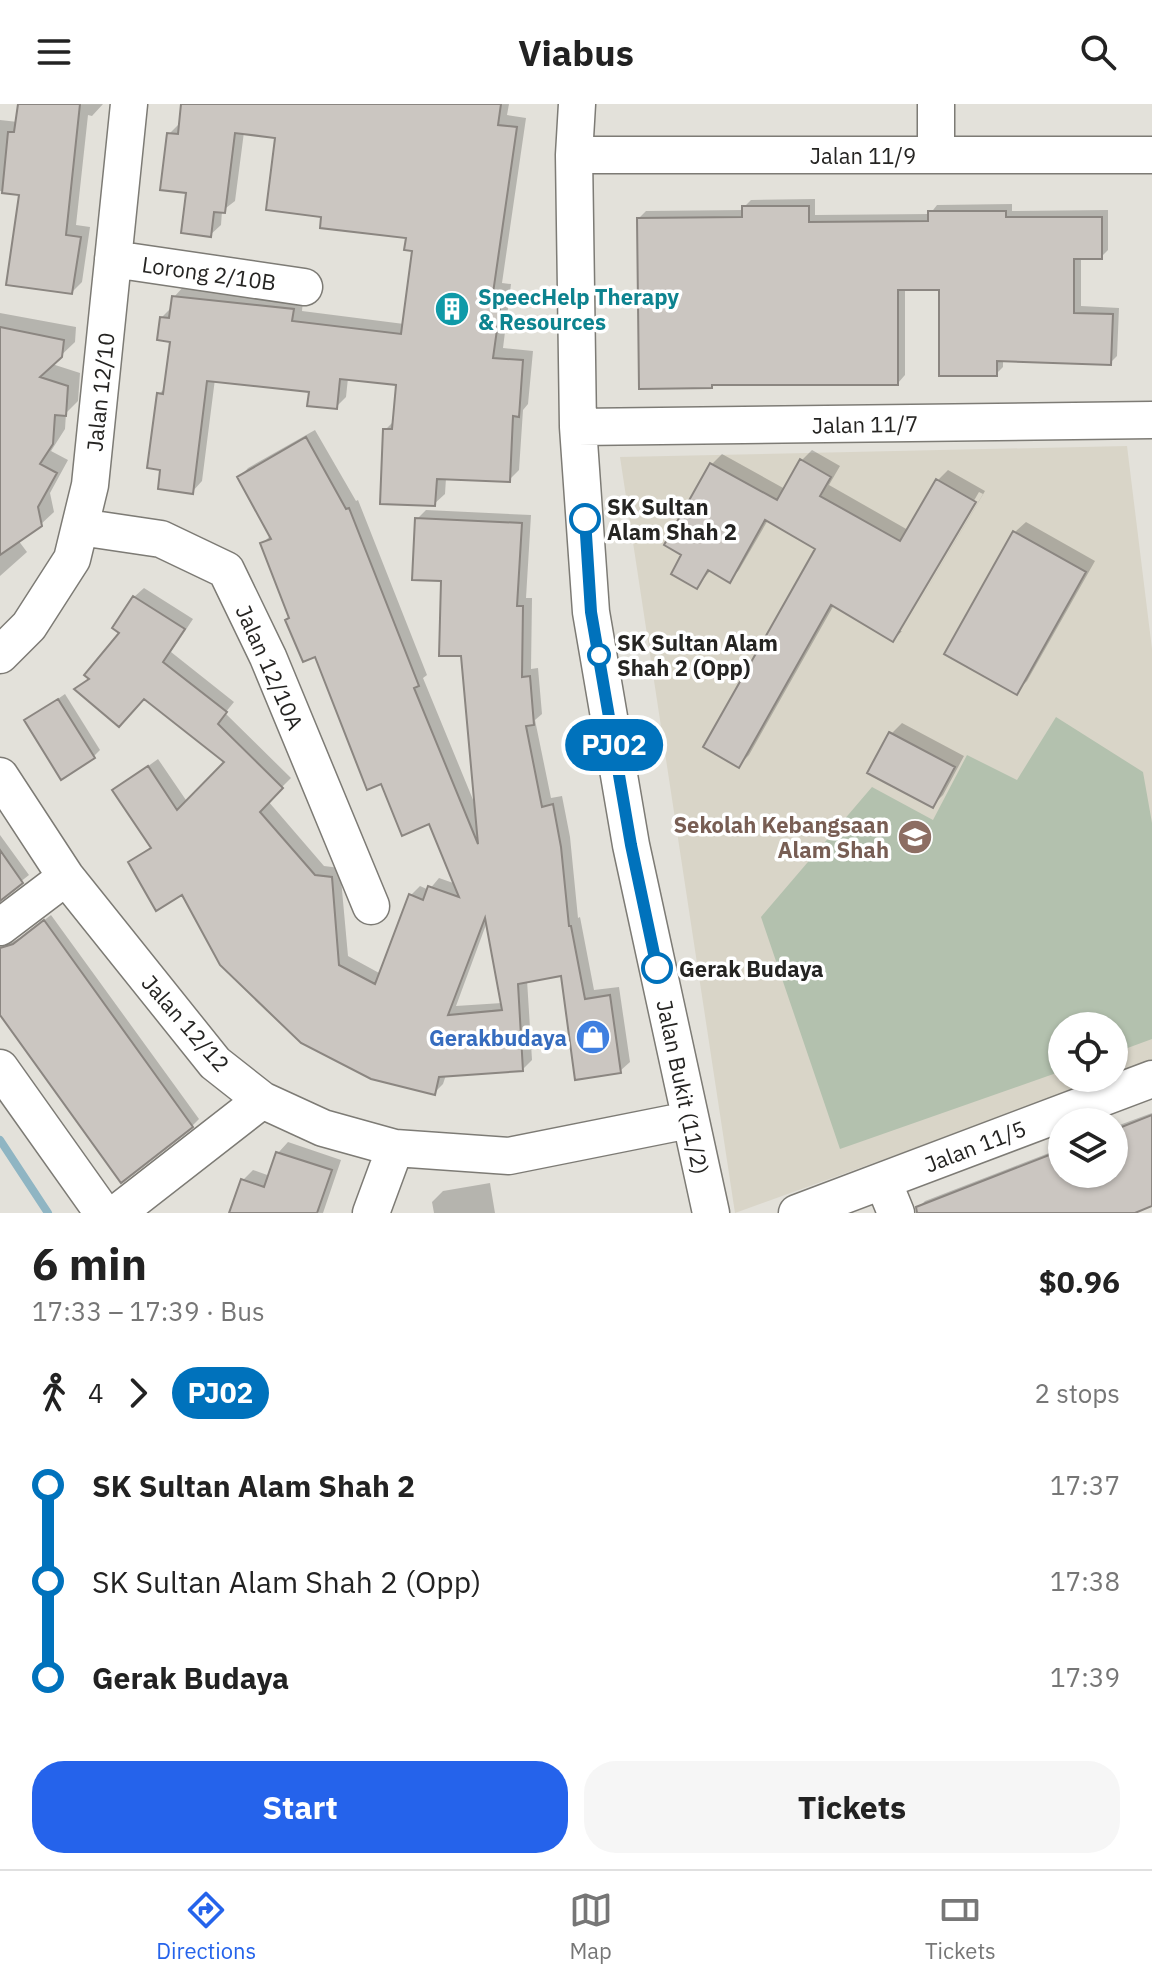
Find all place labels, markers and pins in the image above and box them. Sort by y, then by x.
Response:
place label: SpeecHelp Therapy & Resources [478,282,679,336]
building icon: SpeecHelp Therapy & Resources [433,290,471,328]
place label: SK Sultan Alam Shah 2 [607,492,737,546]
marker: SK Sultan Alam Shah 2 [570,504,600,534]
place label: SK Sultan Alam Shah 2 (Opp) [617,628,778,682]
marker: SK Sultan Alam Shah 2 (Opp) [588,644,610,666]
place label: Sekolah Kebangsaan Alam Shah [673,810,889,864]
school or university icon: Sekolah Kebangsaan Alam Shah [896,818,934,856]
marker: Gerak Budaya [642,953,672,983]
place label: Gerak Budaya [679,954,824,983]
shop icon: Gerakbudaya [574,1018,612,1056]
place label: Gerakbudaya [429,1023,567,1052]

